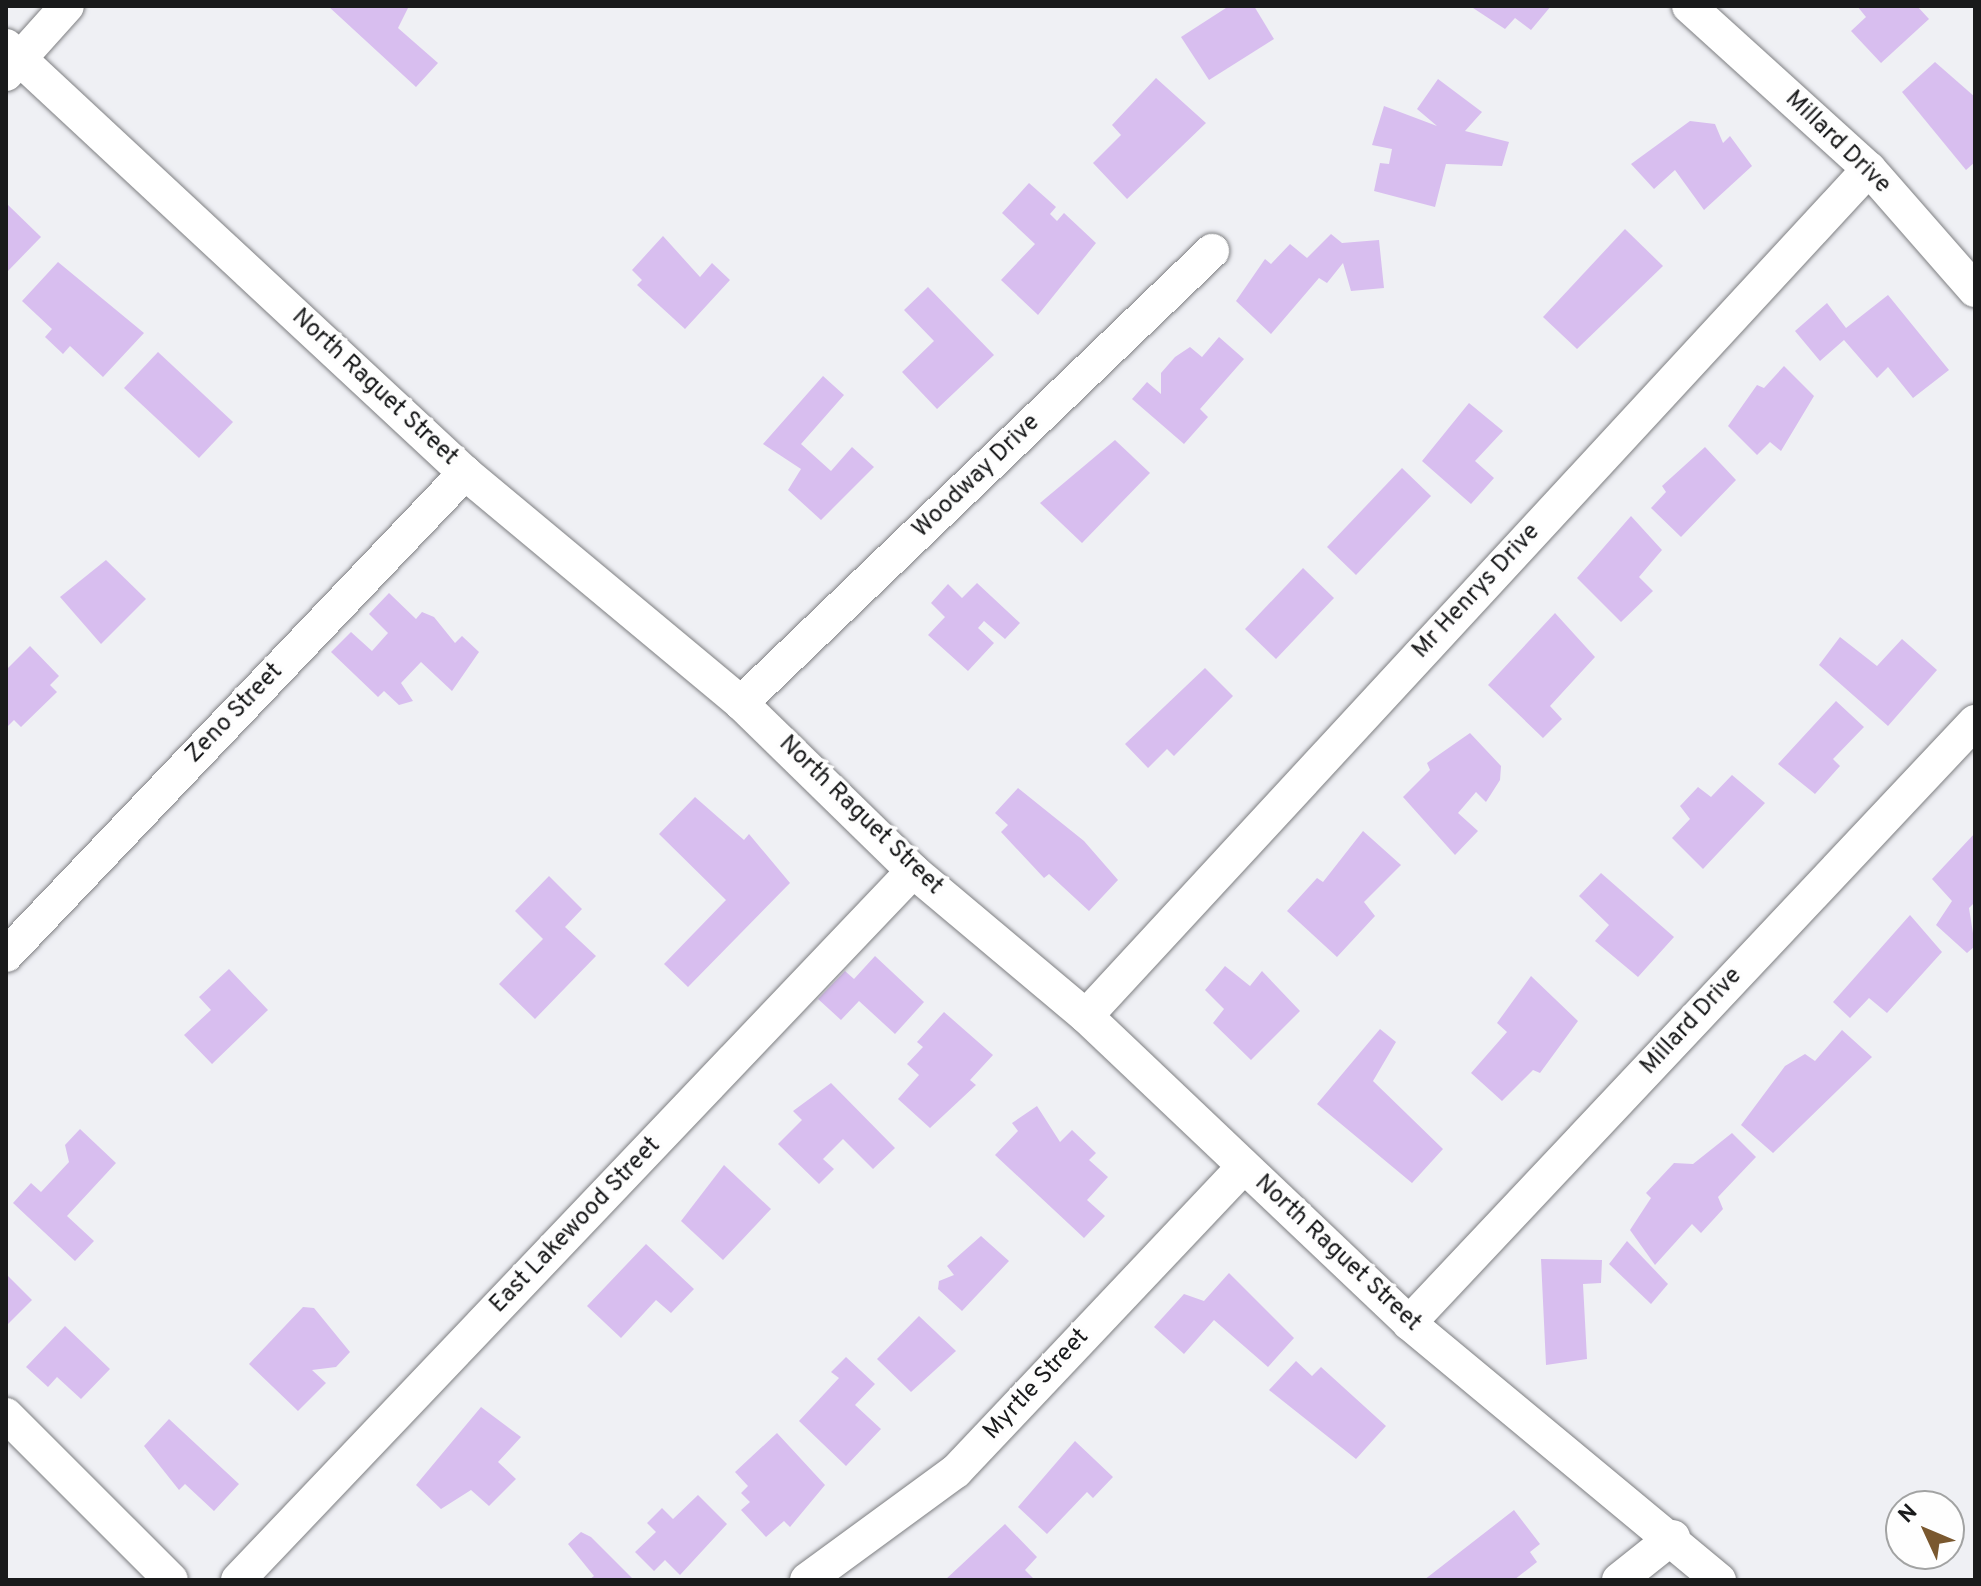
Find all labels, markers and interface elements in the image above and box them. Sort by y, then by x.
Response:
street label: Millard Drive [1778,86,1896,200]
street label: North Raguet Street [285,304,463,472]
street label: Woodway Drive [908,409,1046,545]
street label: Mr Henrys Drive [1407,519,1547,665]
street label: Zeno Street [180,658,290,770]
street label: North Raguet Street [772,730,948,902]
street label: Millard Drive [1635,963,1749,1081]
street label: East Lakewood Street [485,1132,667,1320]
street label: North Raguet Street [1248,1170,1426,1338]
street label: Myrtle Street [978,1323,1096,1447]
north arrow [1885,1490,1965,1570]
text: N [1894,1499,1924,1529]

